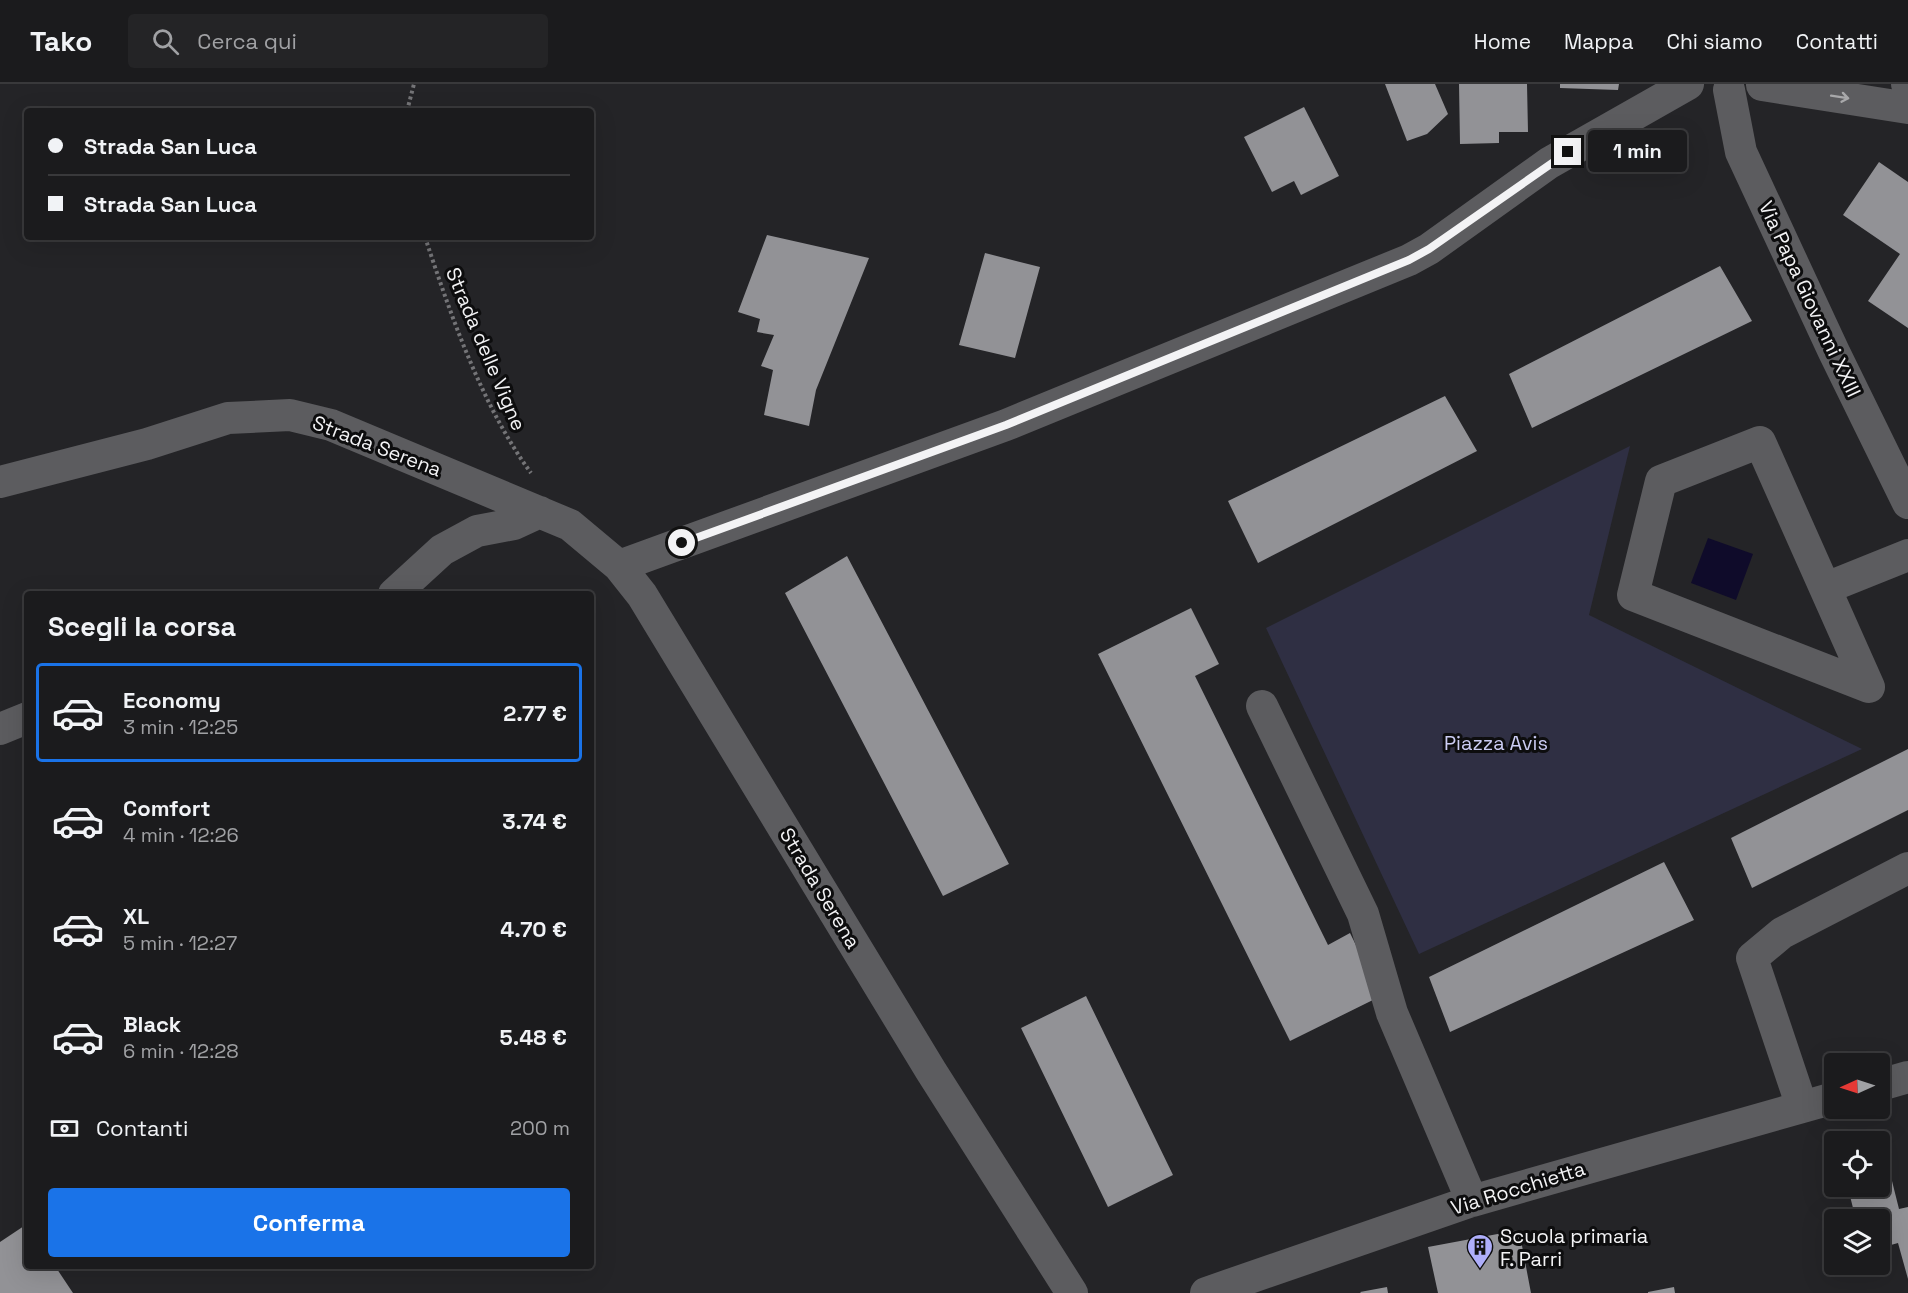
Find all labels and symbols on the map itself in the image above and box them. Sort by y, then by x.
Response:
one-way arrow [1830,92,1850,103]
callout: 1 min [1589,131,1688,173]
route end [1554,138,1581,165]
street label: Via Papa Giovanni XXIII [1753,197,1867,401]
street label: Strada delle Vigne [440,263,532,435]
street label: Strada Serena [309,409,445,483]
route start [668,529,695,556]
park label: Piazza Avis [1444,730,1548,756]
street label: Strada Serena [774,823,866,953]
north arrow [1824,1053,1890,1119]
street label: Via Rocchietta [1448,1155,1588,1221]
place label: Scuola primaria F. Parri [1500,1223,1648,1272]
building icon: Scuola primaria F. Parri [1465,1232,1495,1270]

